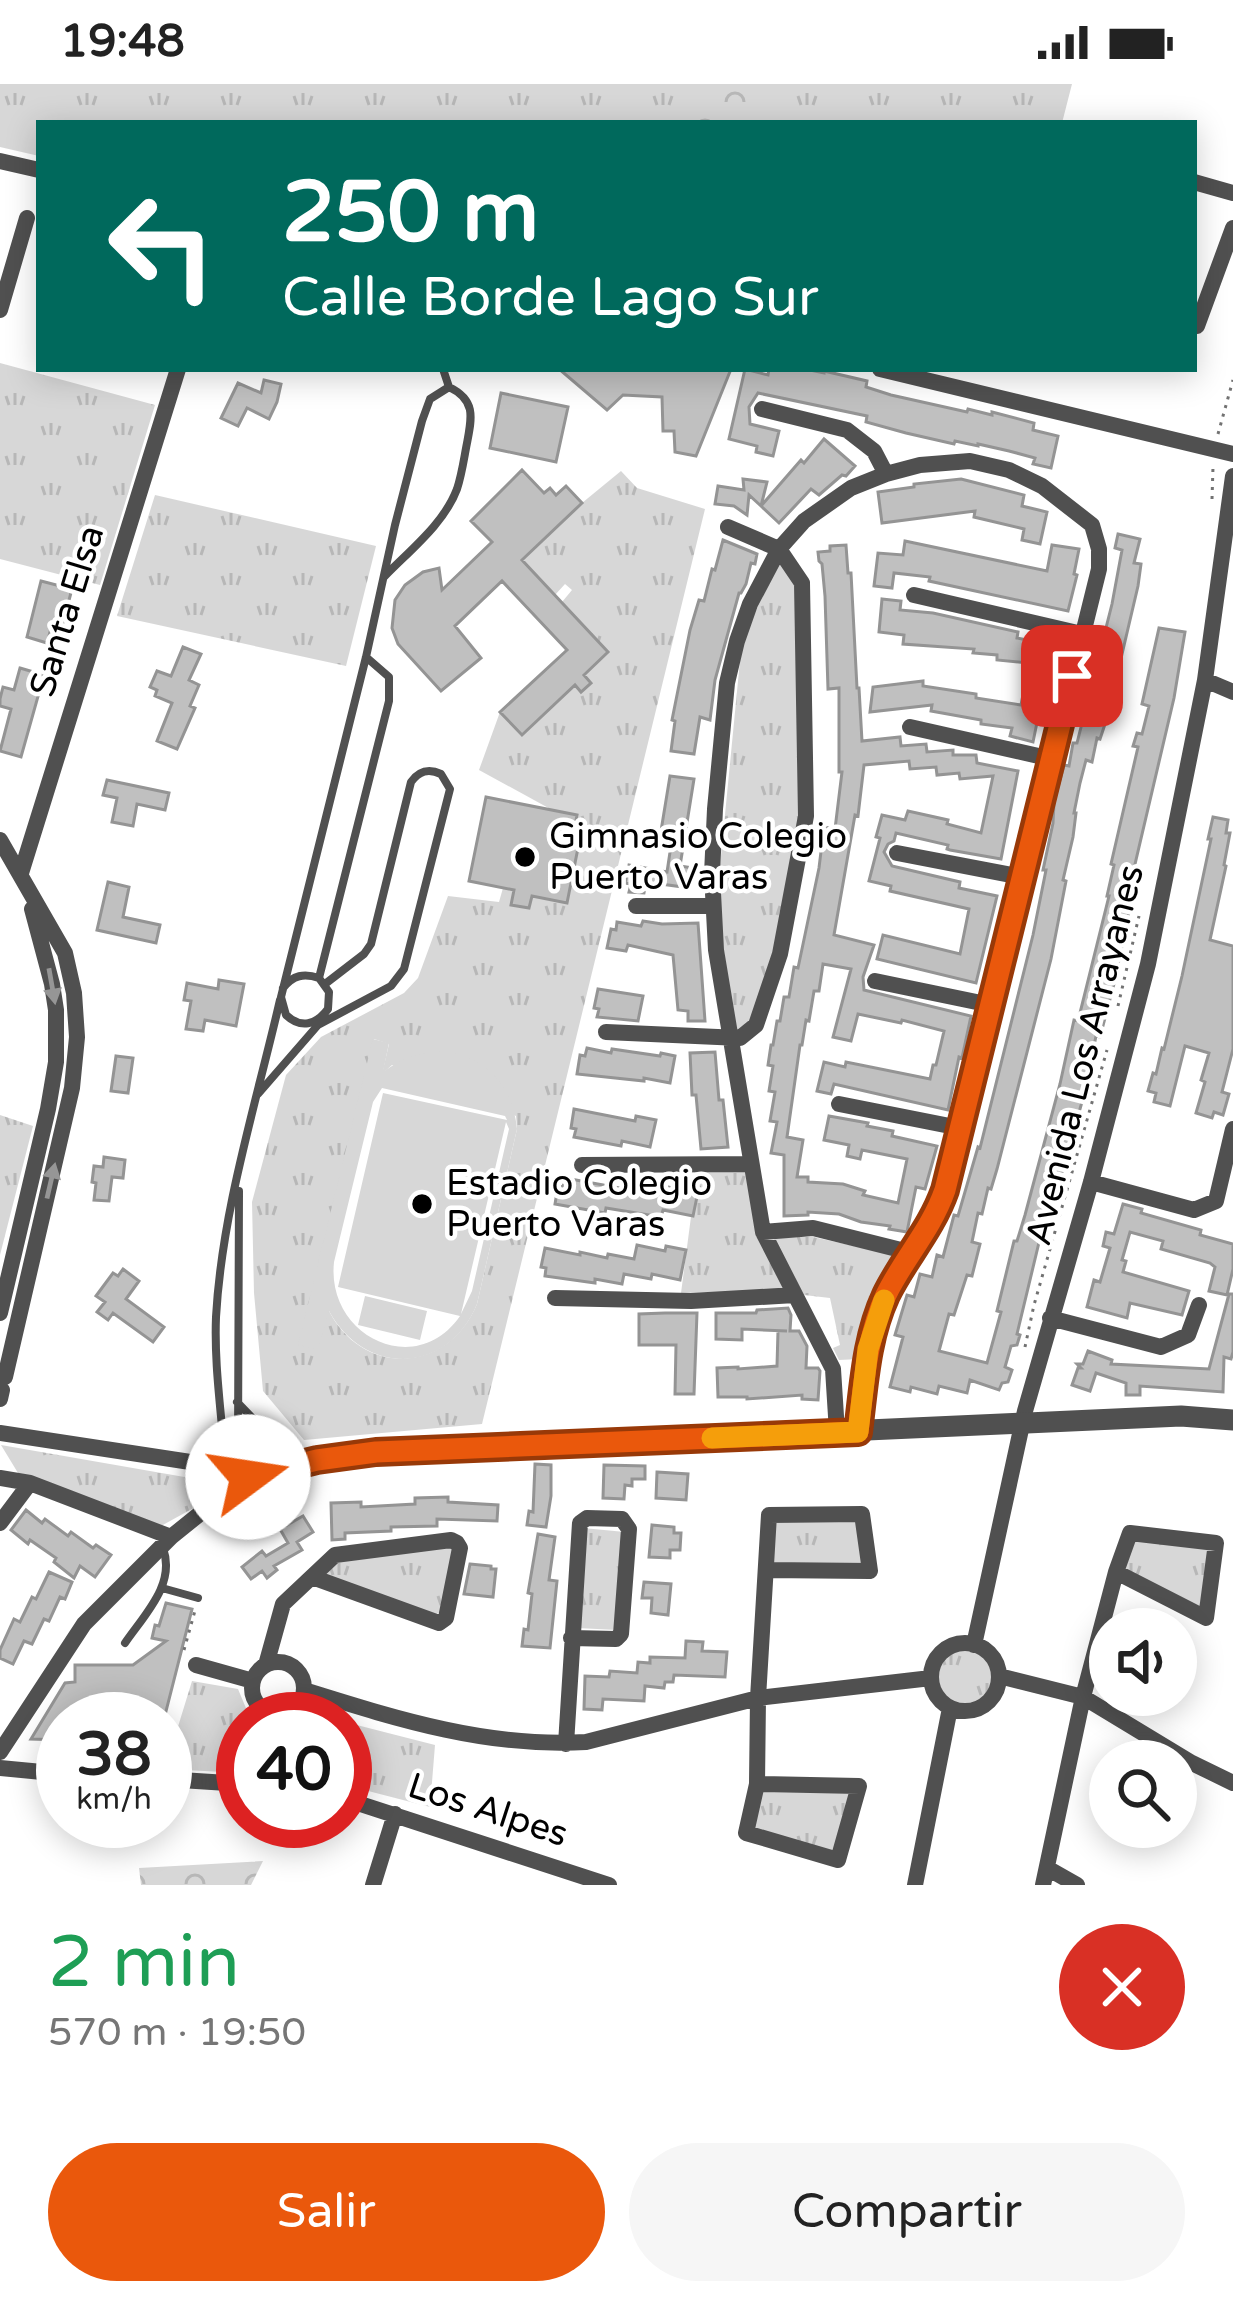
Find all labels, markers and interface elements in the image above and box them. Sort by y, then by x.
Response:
text: 19:48 [60,15,185,69]
text: 250 m [282,163,539,264]
icon: left [84,168,240,324]
text: Calle Borde Lago Sur [282,265,819,330]
street label: Santa Elsa [21,520,113,702]
pin [1021,625,1123,727]
icon: arrive [1039,643,1105,709]
place label: Gimnasio Colegio Puerto Varas [549,815,847,899]
marker: Gimnasio Colegio Puerto Varas [512,844,538,870]
street label: Avenida Los Arrayanes [1017,860,1153,1250]
one-way arrow [43,968,62,1005]
one-way arrow [42,1162,61,1200]
place label: Estadio Colegio Puerto Varas [446,1162,712,1246]
marker: Estadio Colegio Puerto Varas [409,1191,435,1217]
position arrow [185,1414,311,1540]
map controls [1089,1608,1197,1848]
button: sound [1089,1608,1197,1716]
speed limit sign: 40 [216,1692,372,1848]
text: 38 [76,1719,152,1791]
button: search [1089,1740,1197,1848]
street label: Los Alpes [403,1764,573,1856]
text: km/h [76,1781,152,1818]
text: 2 min [48,1920,240,2007]
button: close [1059,1924,1185,2050]
text: 570 m · 19:50 [48,2009,306,2056]
button: Salir [48,2143,605,2281]
button: Compartir [629,2143,1185,2281]

